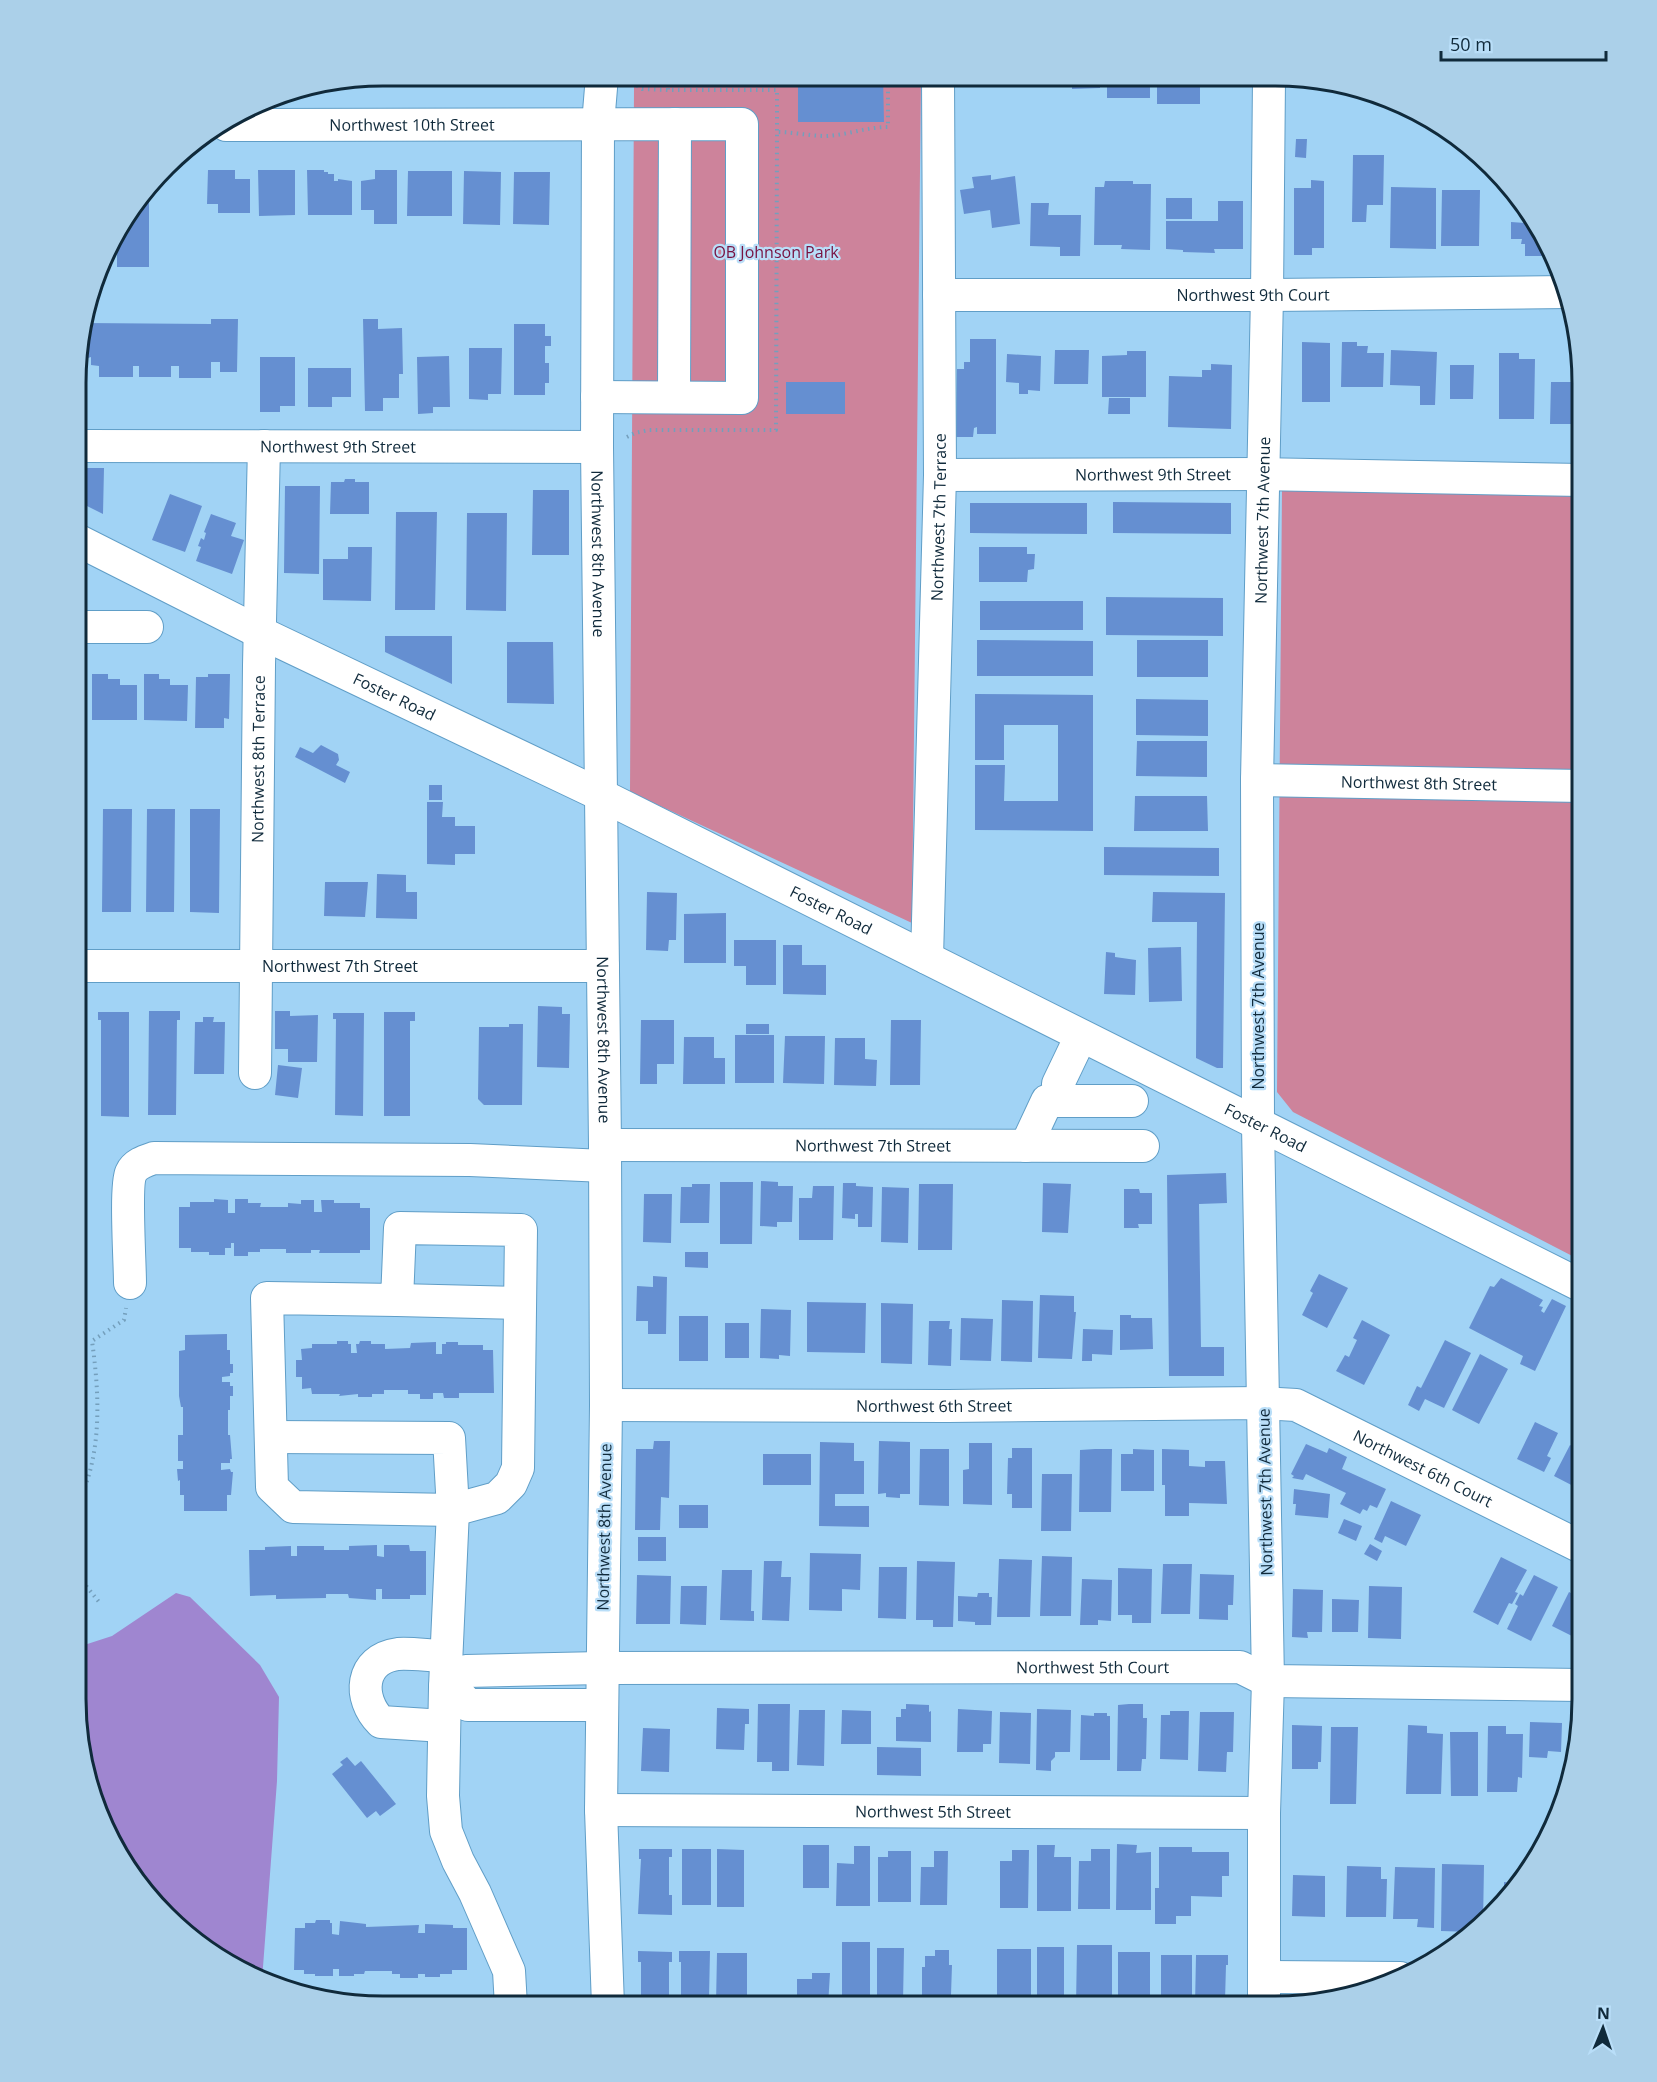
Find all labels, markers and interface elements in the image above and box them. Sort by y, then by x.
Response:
scale bar [1441,24,1606,62]
text: 50 m [1450,32,1492,56]
street label: Northwest 10th Street [329,113,495,136]
park label: OB Johnson Park [713,241,839,263]
street label: Northwest 9th Court [1176,283,1330,306]
street label: Northwest 7th Terrace [926,433,951,601]
street label: Northwest 9th Street [260,435,416,458]
street label: Northwest 7th Avenue [1250,436,1275,604]
street label: Northwest 9th Street [1075,463,1231,486]
street label: Northwest 8th Avenue [586,470,610,638]
street label: Foster Road [350,667,439,726]
street label: Northwest 8th Terrace [246,675,270,843]
street label: Northwest 8th Street [1341,771,1498,795]
street label: Foster Road [786,880,876,940]
street label: Northwest 7th Avenue [1247,922,1269,1090]
street label: Northwest 7th Street [262,955,418,977]
street label: Northwest 8th Avenue [592,956,616,1124]
street label: Foster Road [1221,1098,1310,1157]
street label: Northwest 7th Street [795,1134,951,1157]
street label: Northwest 6th Street [856,1394,1012,1417]
street label: Northwest 7th Avenue [1253,1408,1277,1576]
street label: Northwest 6th Court [1350,1424,1497,1512]
street label: Northwest 8th Avenue [592,1443,616,1611]
street label: Northwest 5th Court [1016,1656,1170,1678]
street label: Northwest 5th Street [855,1800,1011,1823]
north arrow [1573,1998,1633,2058]
text: N [1597,2002,1610,2024]

